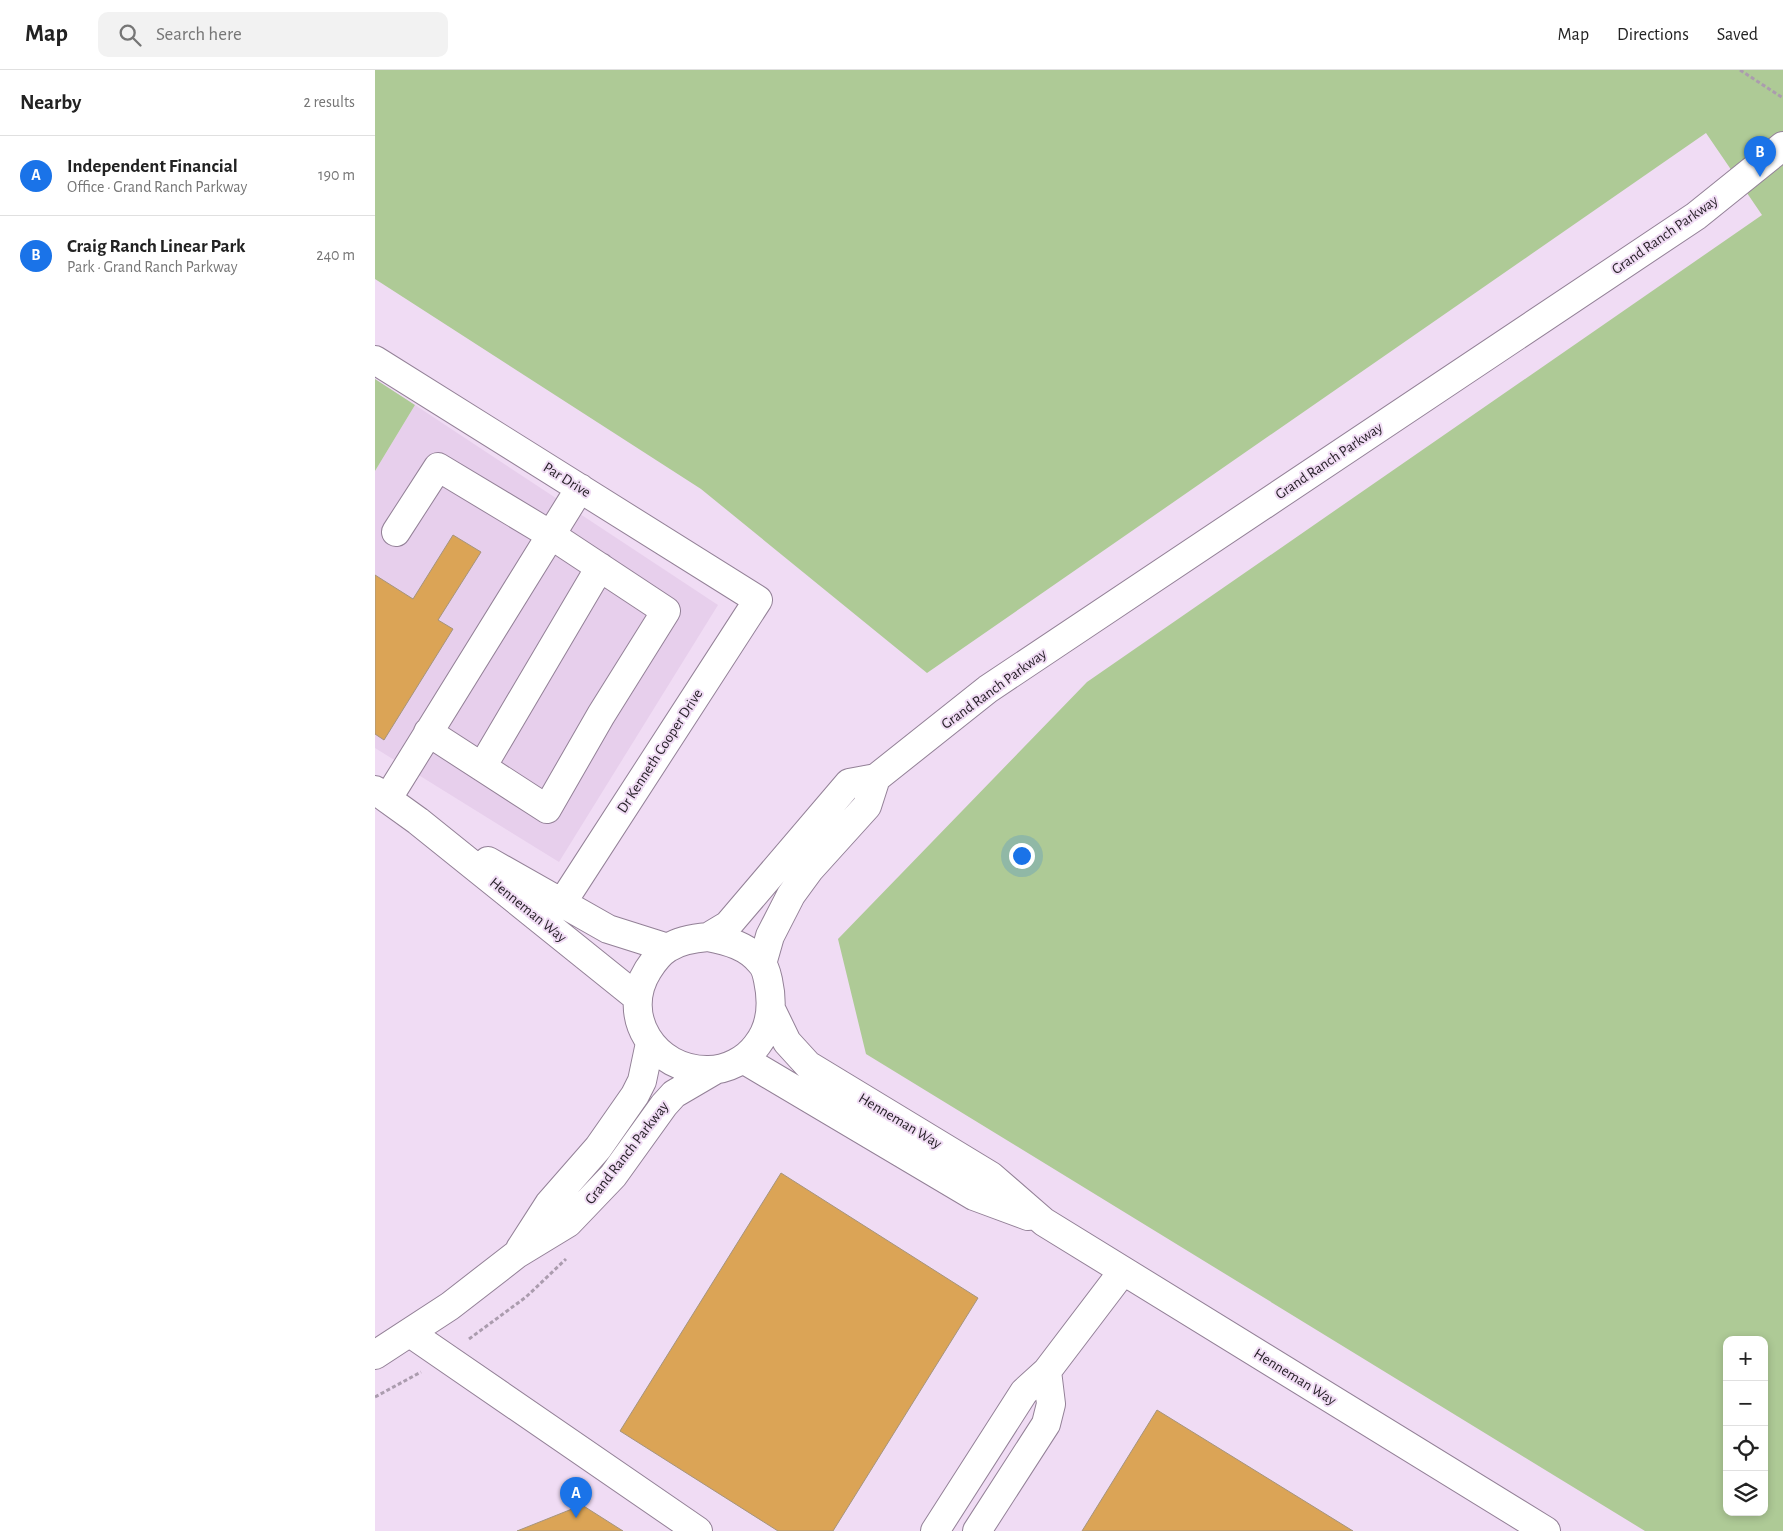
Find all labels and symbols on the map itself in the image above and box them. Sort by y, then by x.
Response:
pin: B [1744,136,1776,177]
street label: Grand Ranch Parkway [1609,192,1721,277]
street label: Grand Ranch Parkway [1273,419,1386,502]
street label: Par Drive [541,460,593,500]
street label: Grand Ranch Parkway [939,646,1050,732]
street label: Dr Kenneth Cooper Drive [614,686,706,816]
your location [1009,843,1035,869]
street label: Henneman Way [487,875,570,946]
street label: Henneman Way [856,1090,945,1152]
street label: Grand Ranch Parkway [582,1098,672,1207]
street label: Henneman Way [1251,1346,1339,1409]
pin: A [560,1477,592,1518]

